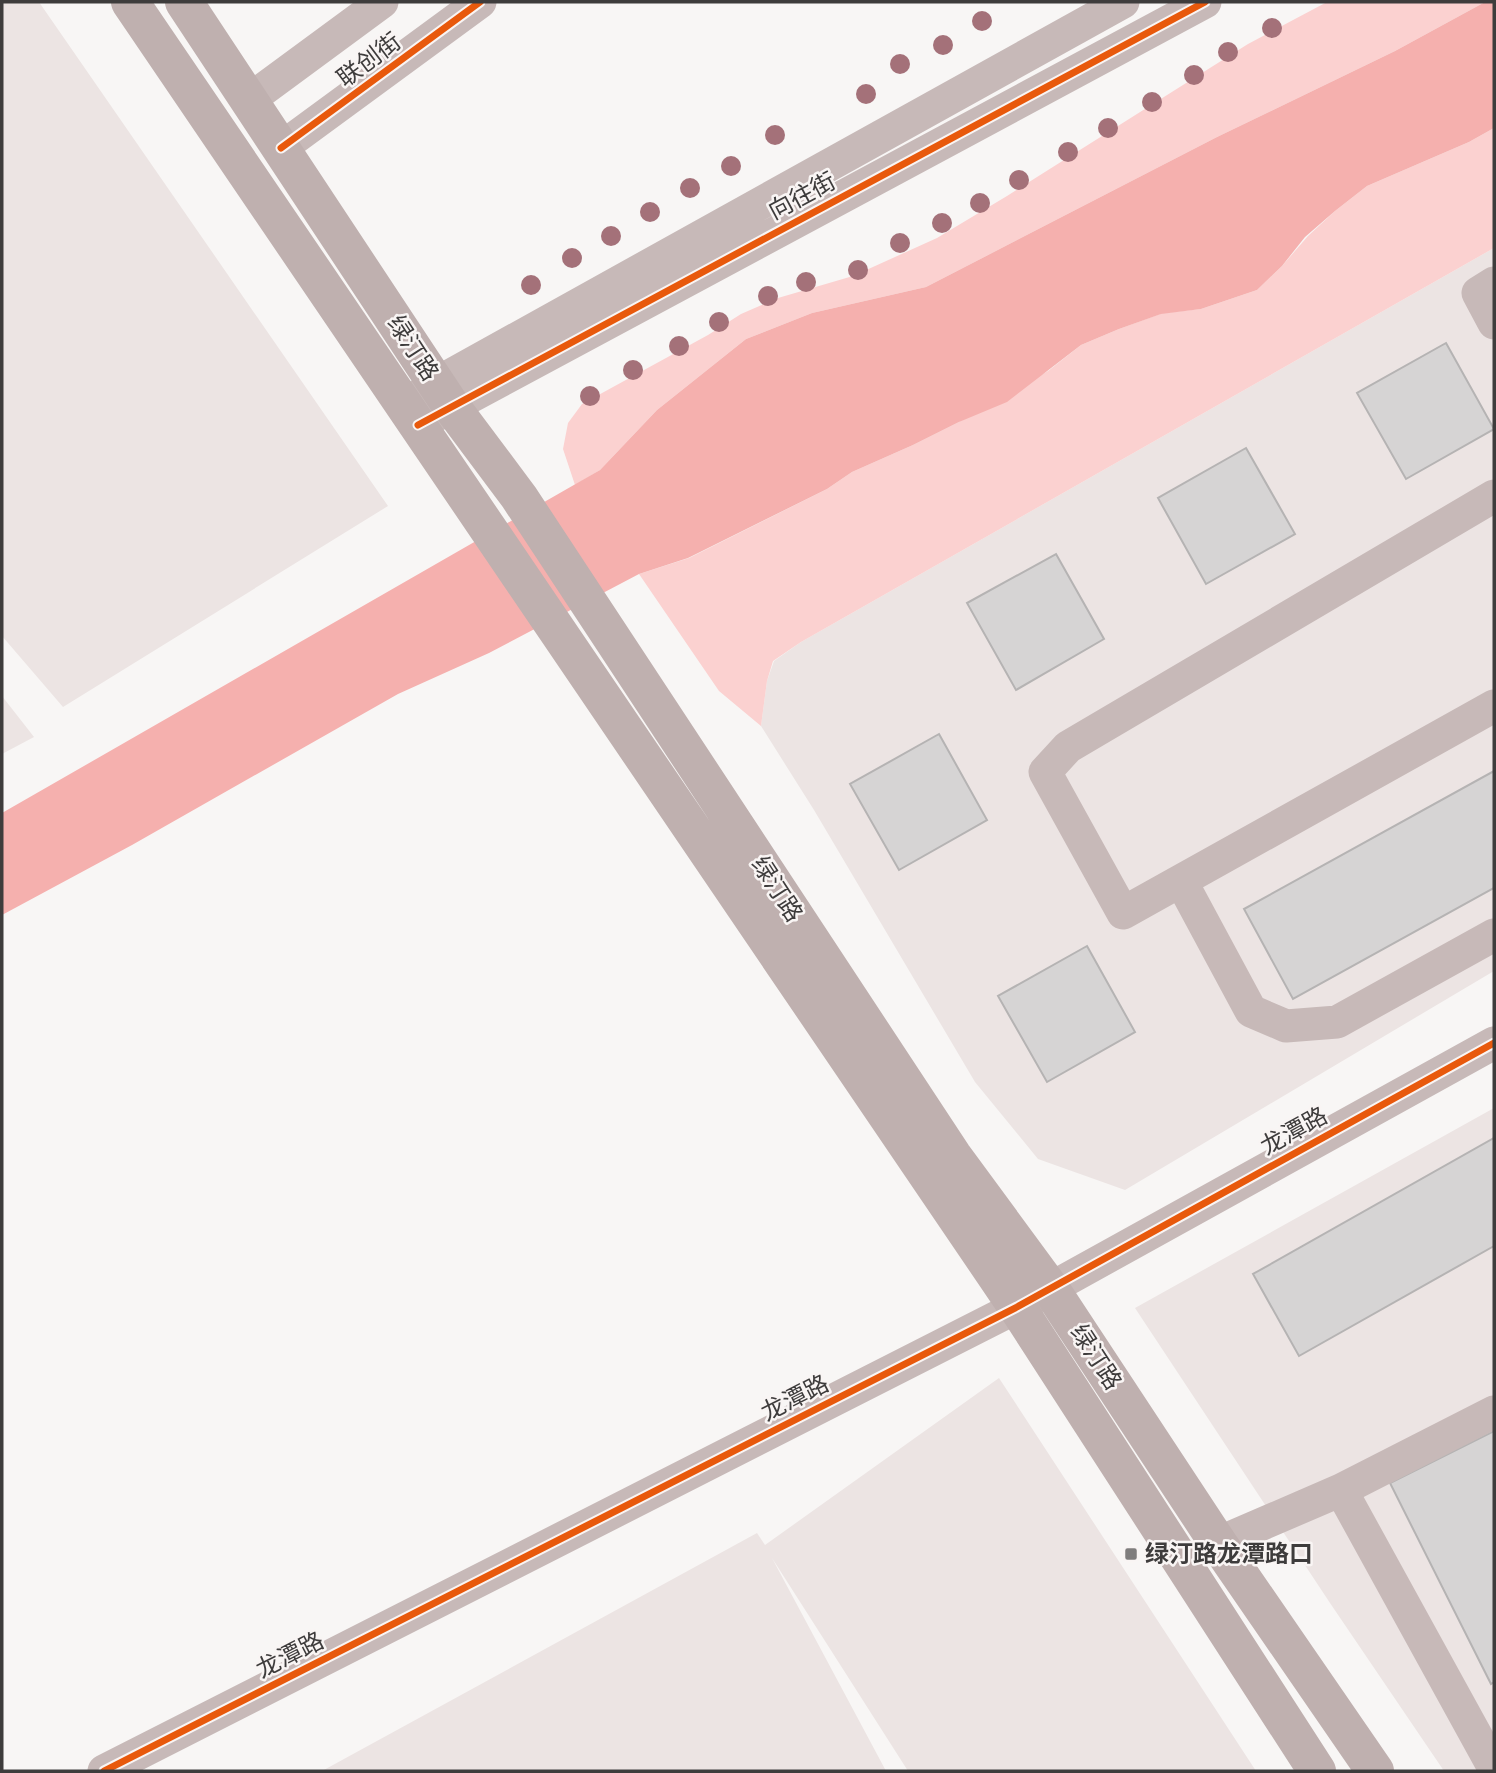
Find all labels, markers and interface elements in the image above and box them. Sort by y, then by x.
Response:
street label: 联创街 [332,27,406,93]
street label: 向往街 [764,167,840,225]
street label: 绿汀路 [382,310,444,386]
street label: 绿汀路 [746,851,808,927]
street label: 龙潭路 [1256,1101,1332,1161]
street label: 绿汀路 [1065,1319,1127,1395]
street label: 龙潭路 [757,1369,833,1427]
place label: 绿汀路龙潭路口 [1145,1540,1313,1568]
marker: 绿汀路龙潭路口 [1123,1546,1139,1562]
street label: 龙潭路 [252,1626,328,1684]

